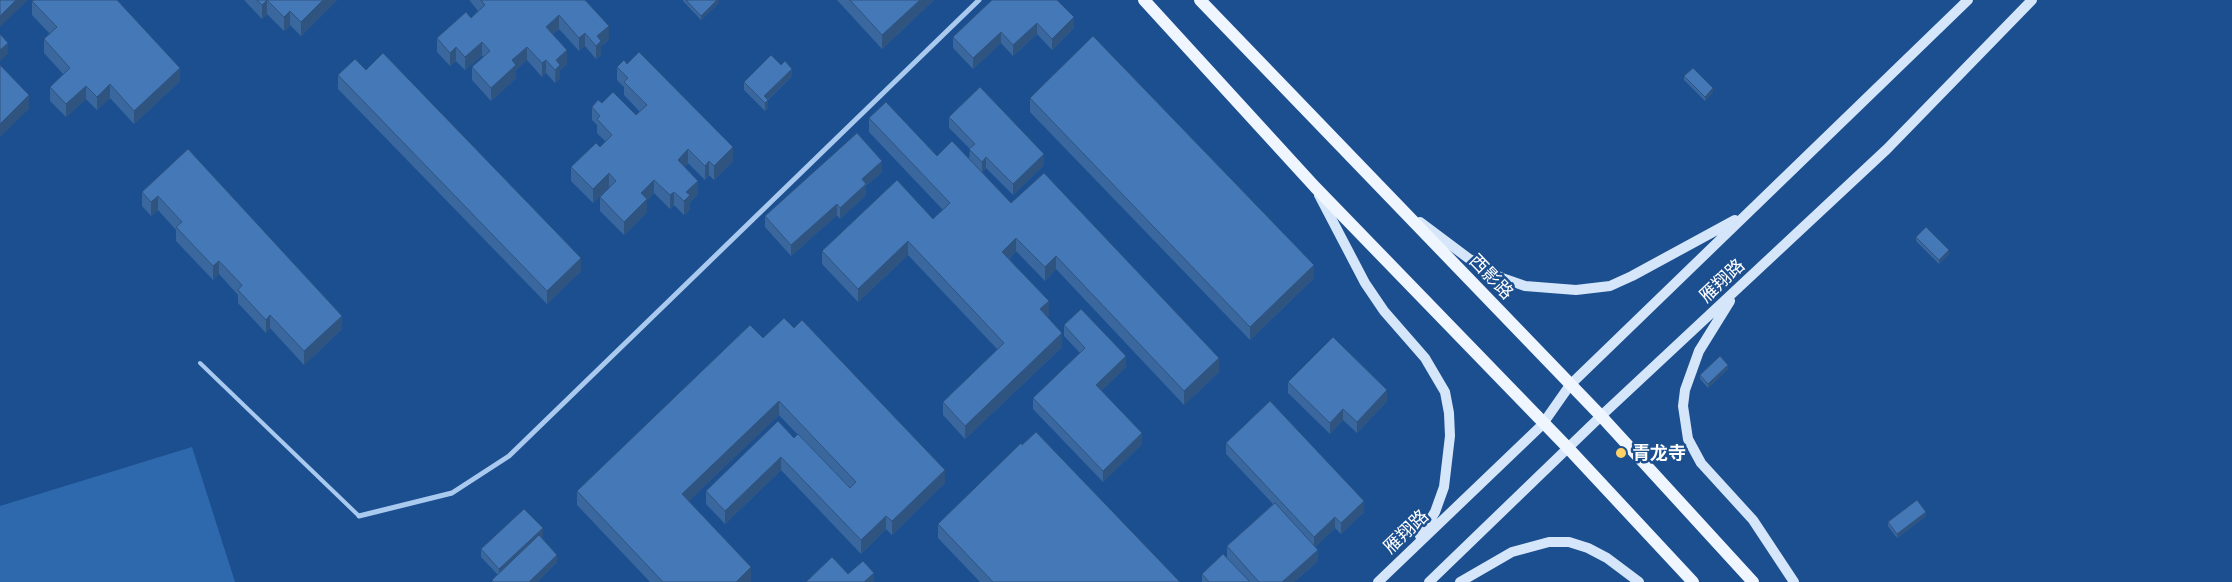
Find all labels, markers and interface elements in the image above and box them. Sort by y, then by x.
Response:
street label: 西影路 [1464,250,1518,304]
street label: 雁翔路 [1695,255,1749,307]
place label: 青龙寺 [1632,442,1686,464]
marker: 青龙寺 [1614,446,1628,460]
street label: 雁翔路 [1379,505,1433,559]

